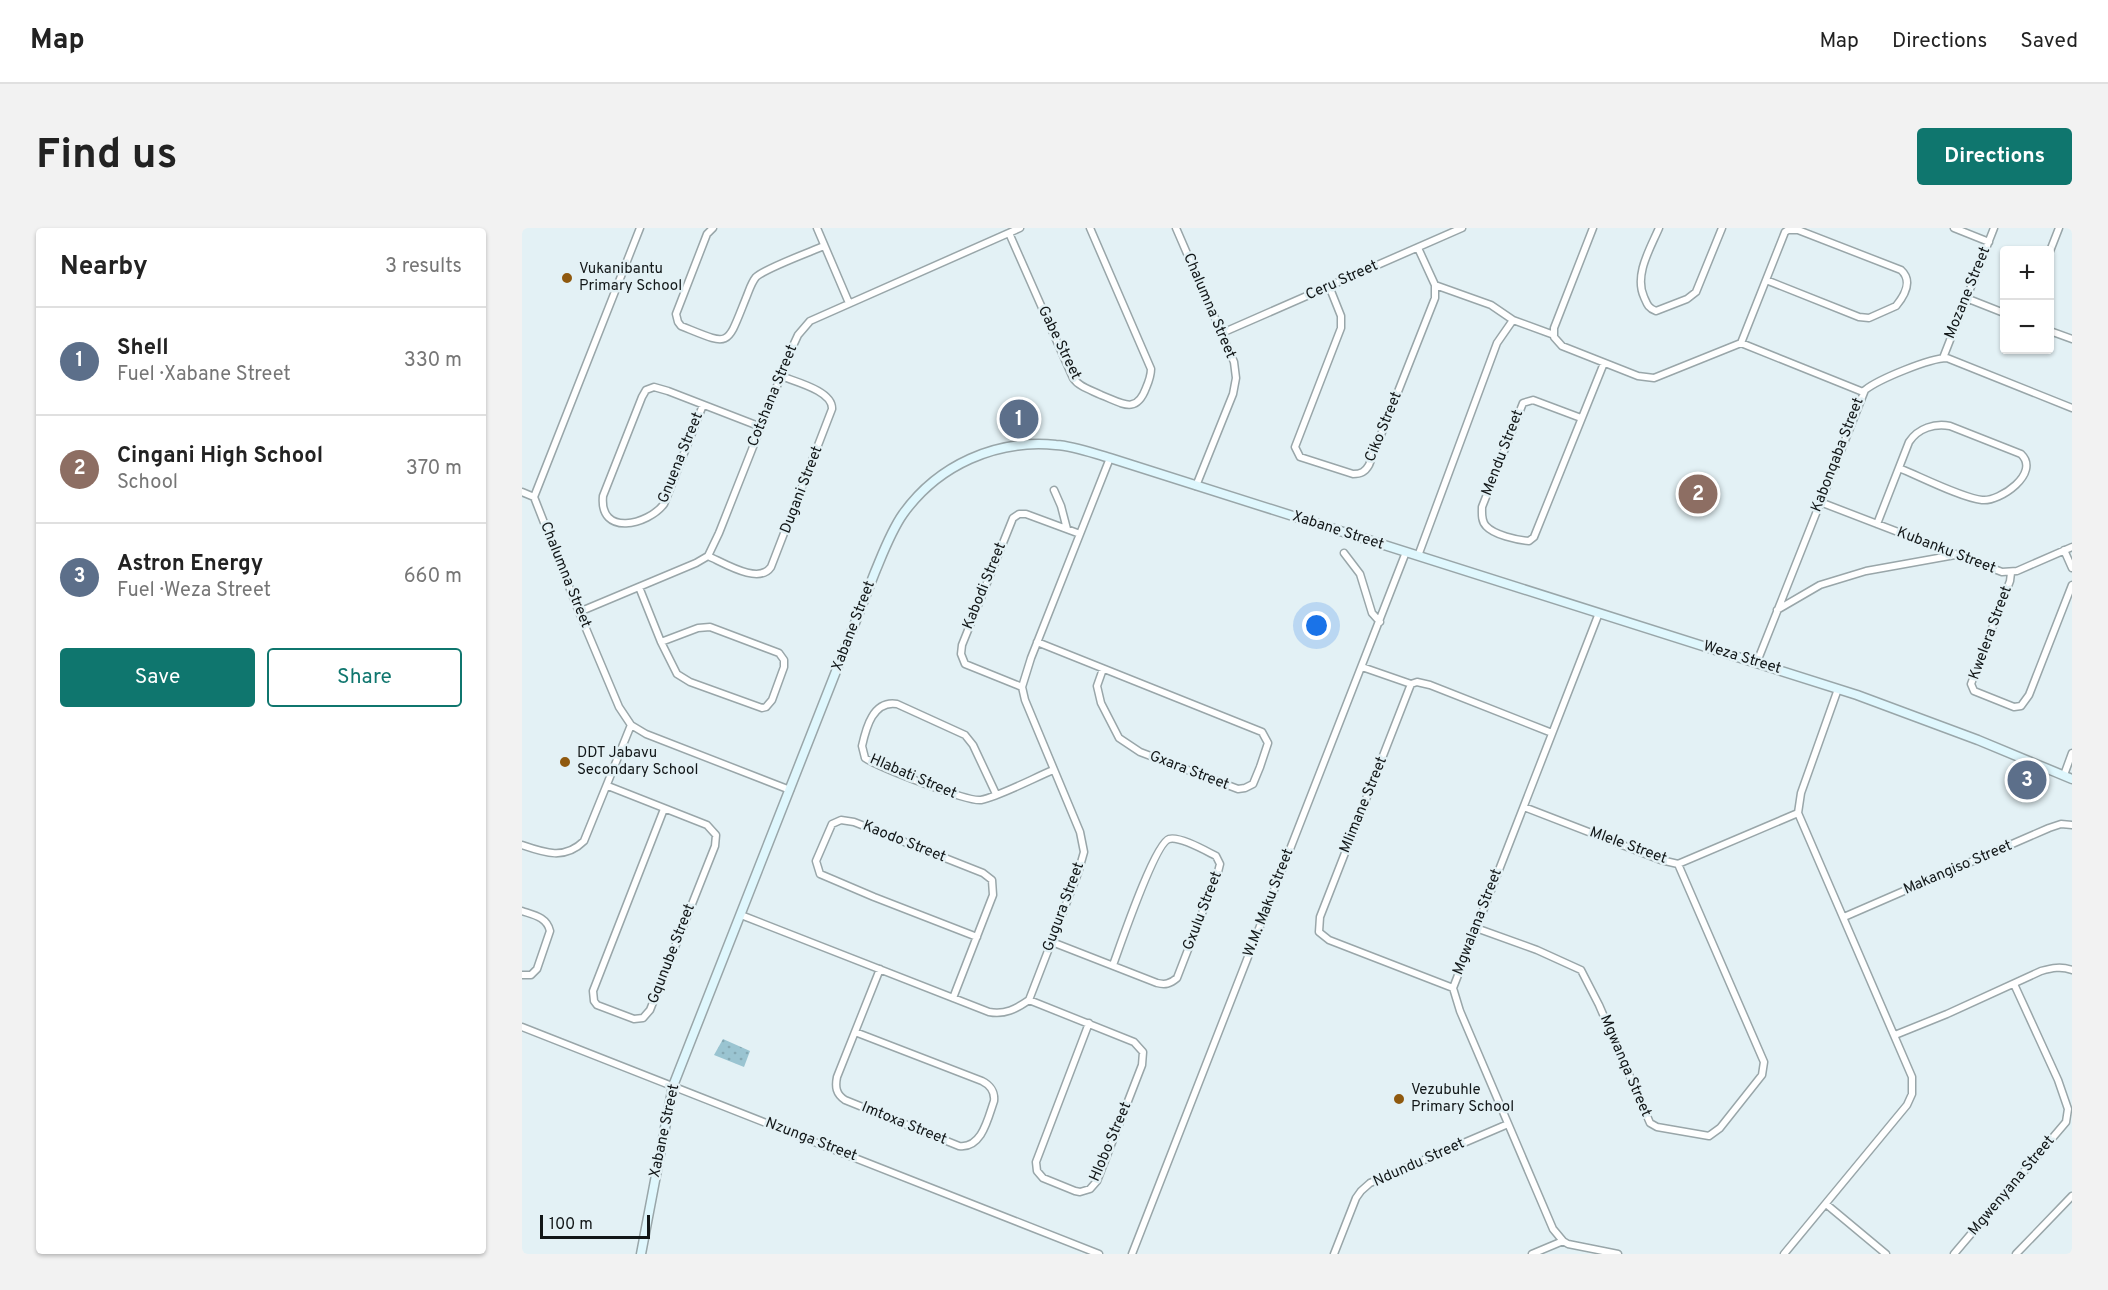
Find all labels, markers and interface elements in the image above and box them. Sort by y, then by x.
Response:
text: Map [30,23,85,59]
text: Map [1819,28,1859,55]
text: Directions [1892,28,1987,55]
text: Saved [2020,28,2078,55]
button: Directions [1917,128,2072,185]
text: Find us [36,130,177,183]
street label: Mozane Street [1941,244,1995,342]
map controls [2000,246,2054,354]
button: + [2000,246,2054,300]
street label: Chalumna Street [1178,250,1240,362]
text: Nearby [60,251,148,284]
text: 3 results [385,254,462,280]
street label: Ceru Street [1303,257,1381,305]
place label: Vukanibantu Primary School [579,260,682,296]
marker: Vukanibantu Primary School [560,271,574,285]
button: − [2000,300,2054,354]
street label: Gabe Street [1033,303,1085,383]
text: Shell [117,335,169,362]
street label: Cotshana Street [744,342,802,450]
text: 1 [76,348,84,374]
text: 330 m [404,348,462,374]
text: Fuel · Xabane Street [117,362,291,388]
street label: Ciko Street [1361,389,1407,465]
street label: Kabonqaba Street [1807,395,1869,515]
pin: 1 [1000,396,1038,441]
street label: Mendu Street [1478,407,1528,499]
street label: Gnuena Street [654,410,708,506]
text: Cingani High School [117,443,323,470]
street label: Dugani Street [777,444,827,536]
text: 2 [73,456,86,482]
text: 370 m [406,456,462,482]
text: School [117,470,178,496]
pin: 2 [1678,472,1718,516]
street label: Xabane Street [1290,507,1386,555]
street label: Chalumna Street [535,519,595,631]
street label: Kubanku Street [1894,523,1998,579]
street label: Kabodi Street [959,540,1011,632]
text: Astron Energy [117,551,263,578]
text: 3 [74,564,86,590]
text: 660 m [404,564,462,590]
text: Fuel · Weza Street [117,578,271,604]
street label: Xabane Street [828,578,880,674]
street label: Kwelera Street [1965,584,2017,682]
your location [1302,611,1331,640]
street label: Weza Street [1701,637,1783,679]
button: Save [60,648,255,707]
button: Share [267,648,462,707]
place label: DDT Jabavu Secondary School [577,744,698,780]
street label: Gxara Street [1147,747,1231,795]
street label: Hlabati Street [867,750,959,804]
street label: Mlimane Street [1336,754,1392,856]
marker: DDT Jabavu Secondary School [558,755,572,769]
pin: 3 [2008,758,2046,802]
street label: Kaodo Street [860,817,948,867]
street label: Mlele Street [1587,823,1669,869]
street label: Makangiso Street [1901,837,2015,899]
street label: W.M. Maku Street [1240,846,1298,960]
street label: Gugura Street [1039,860,1089,954]
street label: Mgwalana Street [1449,866,1507,978]
street label: Gxulu Street [1179,869,1227,953]
street label: Gqunube Street [644,901,700,1007]
street label: Mgwanqa Street [1595,1012,1655,1120]
place label: Vezubuhle Primary School [1411,1081,1514,1117]
street label: Xabane Street [646,1083,684,1179]
marker: Vezubuhle Primary School [1392,1092,1406,1106]
street label: Imtoxa Street [859,1098,949,1150]
street label: Hlobo Street [1086,1099,1136,1185]
street label: Nzunga Street [762,1114,860,1166]
street label: Mgwenyana Street [1965,1132,2059,1240]
street label: Ndundu Street [1370,1134,1468,1192]
scale bar [540,1212,650,1240]
text: 100 m [549,1215,593,1235]

